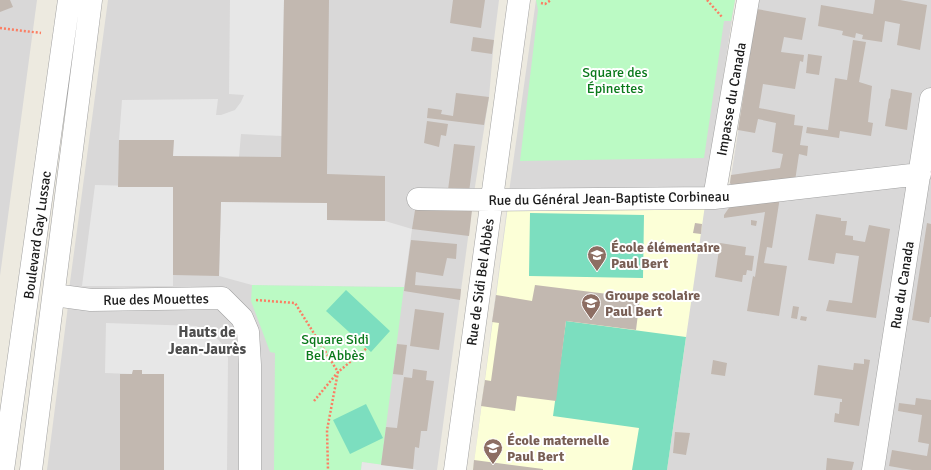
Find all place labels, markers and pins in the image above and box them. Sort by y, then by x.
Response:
place label: École élémentaire Paul Bert [611,239,720,272]
school or university icon: École élémentaire Paul Bert [586,244,608,272]
place label: Groupe scolaire Paul Bert [605,287,700,320]
school or university icon: Groupe scolaire Paul Bert [580,292,602,320]
place label: École maternelle Paul Bert [507,432,609,465]
school or university icon: École maternelle Paul Bert [482,437,504,465]

